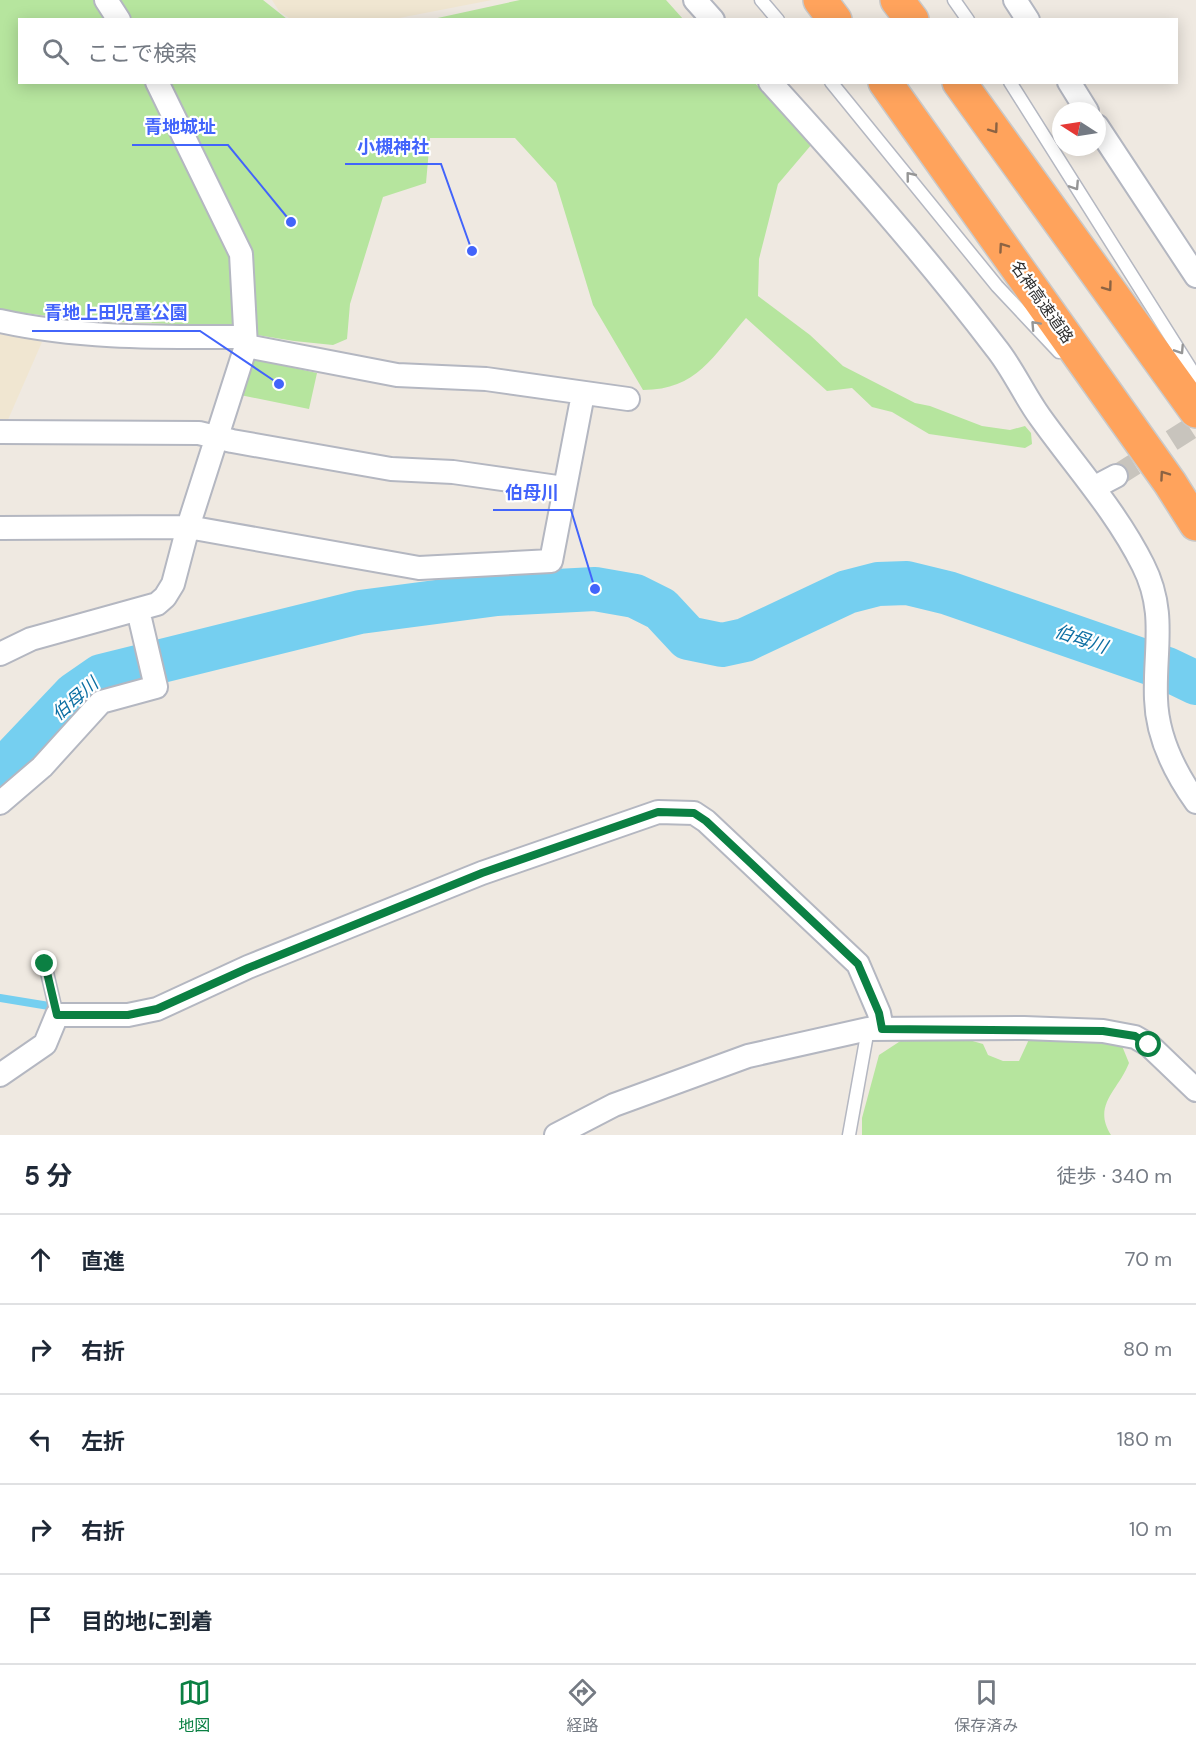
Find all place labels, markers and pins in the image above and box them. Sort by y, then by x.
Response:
callout: 青地城址 [132,109,228,145]
callout: 小槻神社 [345,128,441,164]
callout: 青地上田児童公園 [32,295,200,331]
callout: 伯母川 [493,474,571,510]

